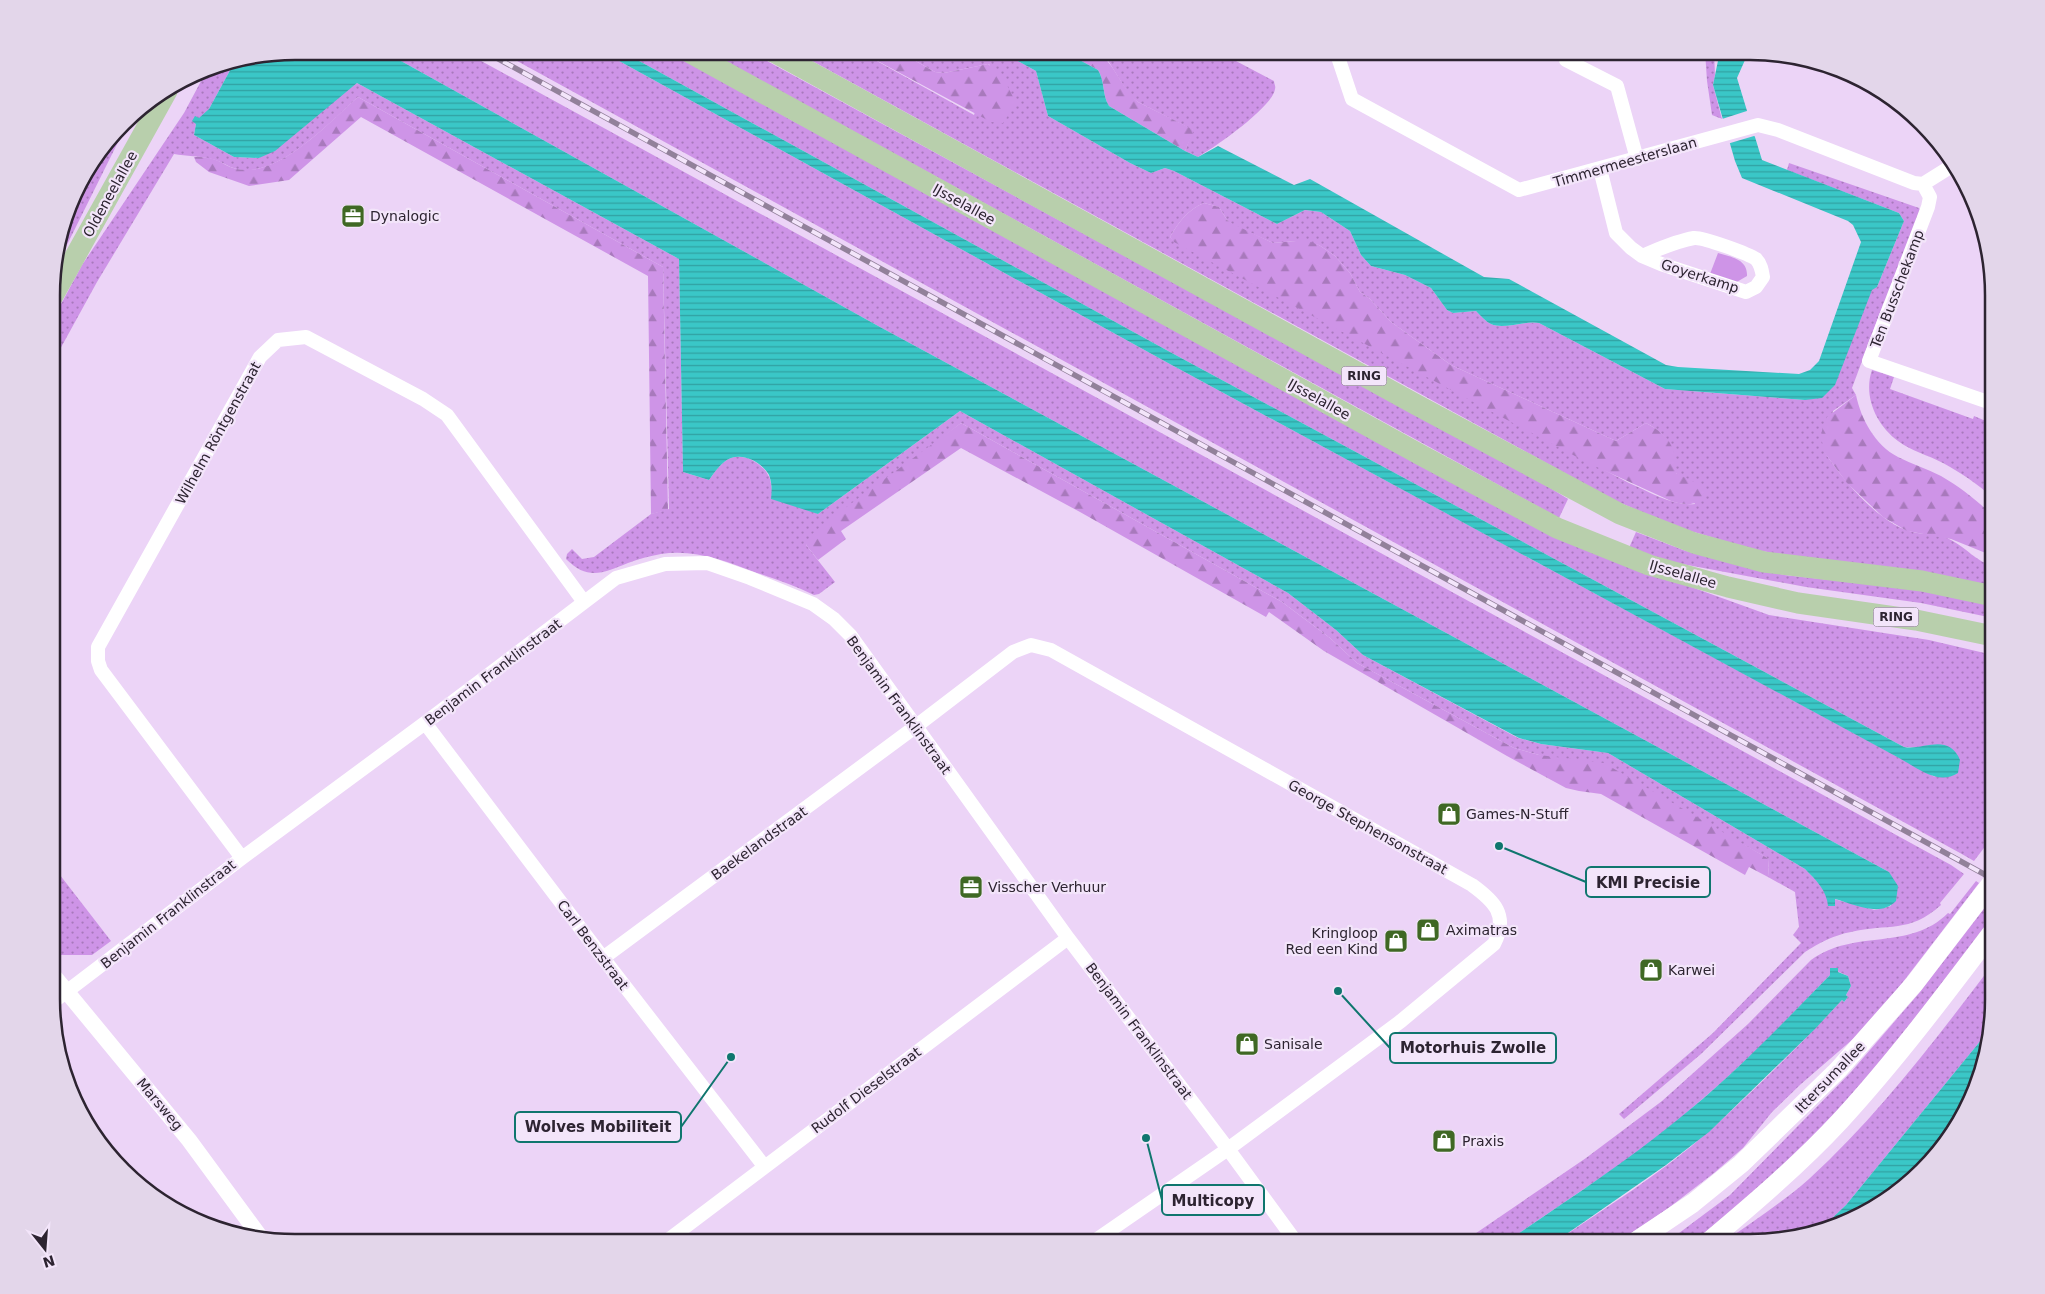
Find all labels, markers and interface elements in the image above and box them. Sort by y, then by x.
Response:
street label: Timmermeesterslaan [1550,134,1699,190]
street label: Oldeneelallee [80,148,140,240]
street label: IJsselallee [930,180,998,228]
office icon: Dynalogic [340,203,366,229]
place label: Dynalogic [370,208,439,224]
street label: Ten Busschekamp [1867,228,1927,351]
street label: Goyerkamp [1659,256,1741,296]
street label: Wilhelm Röntgenstraat [172,359,264,507]
road number: RING [1342,366,1386,386]
street label: IJsselallee [1285,375,1353,423]
street label: IJsselallee [1648,557,1718,591]
road number: RING [1874,608,1918,626]
street label: Benjamin Franklinstraat [422,615,565,729]
street label: Benjamin Franklinstraat [844,633,955,778]
street label: George Stephensonstraat [1286,776,1451,878]
shop icon: Games-N-Stuff [1436,801,1462,827]
street label: Baekelandstraat [708,803,810,883]
place label: Games-N-Stuff [1466,806,1569,822]
street label: Benjamin Franklinstraat [97,856,239,972]
callout: KMI Precisie [1586,867,1710,897]
office icon: Visscher Verhuur [958,874,984,900]
text: KMI Precisie [1596,874,1700,892]
place label: Visscher Verhuur [988,879,1106,895]
street label: Carl Benzstraat [554,897,632,993]
shop icon: Aximatras [1415,917,1441,943]
place label: Aximatras [1446,922,1517,938]
place label: Kringloop Red een Kind [1286,925,1378,957]
shop icon: Kringloop Red een Kind [1383,928,1409,954]
shop icon: Karwei [1638,957,1664,983]
street label: Benjamin Franklinstraat [1082,960,1196,1103]
place label: Karwei [1668,962,1715,978]
shop icon: Sanisale [1234,1031,1260,1057]
callout: Motorhuis Zwolle [1390,1033,1556,1063]
place label: Sanisale [1264,1036,1323,1052]
street label: Ittersumallee [1792,1038,1868,1116]
text: Motorhuis Zwolle [1400,1039,1546,1057]
street label: Rudolf Dieselstraat [808,1043,924,1136]
street label: Marsweg [134,1075,186,1133]
callout: Wolves Mobiliteit [515,1112,681,1142]
text: Wolves Mobiliteit [525,1118,671,1136]
shop icon: Praxis [1431,1128,1457,1154]
place label: Praxis [1462,1133,1504,1149]
callout: Multicopy [1162,1185,1264,1215]
text: Multicopy [1172,1192,1255,1210]
north arrow [20,1224,70,1274]
text: N [41,1252,57,1271]

